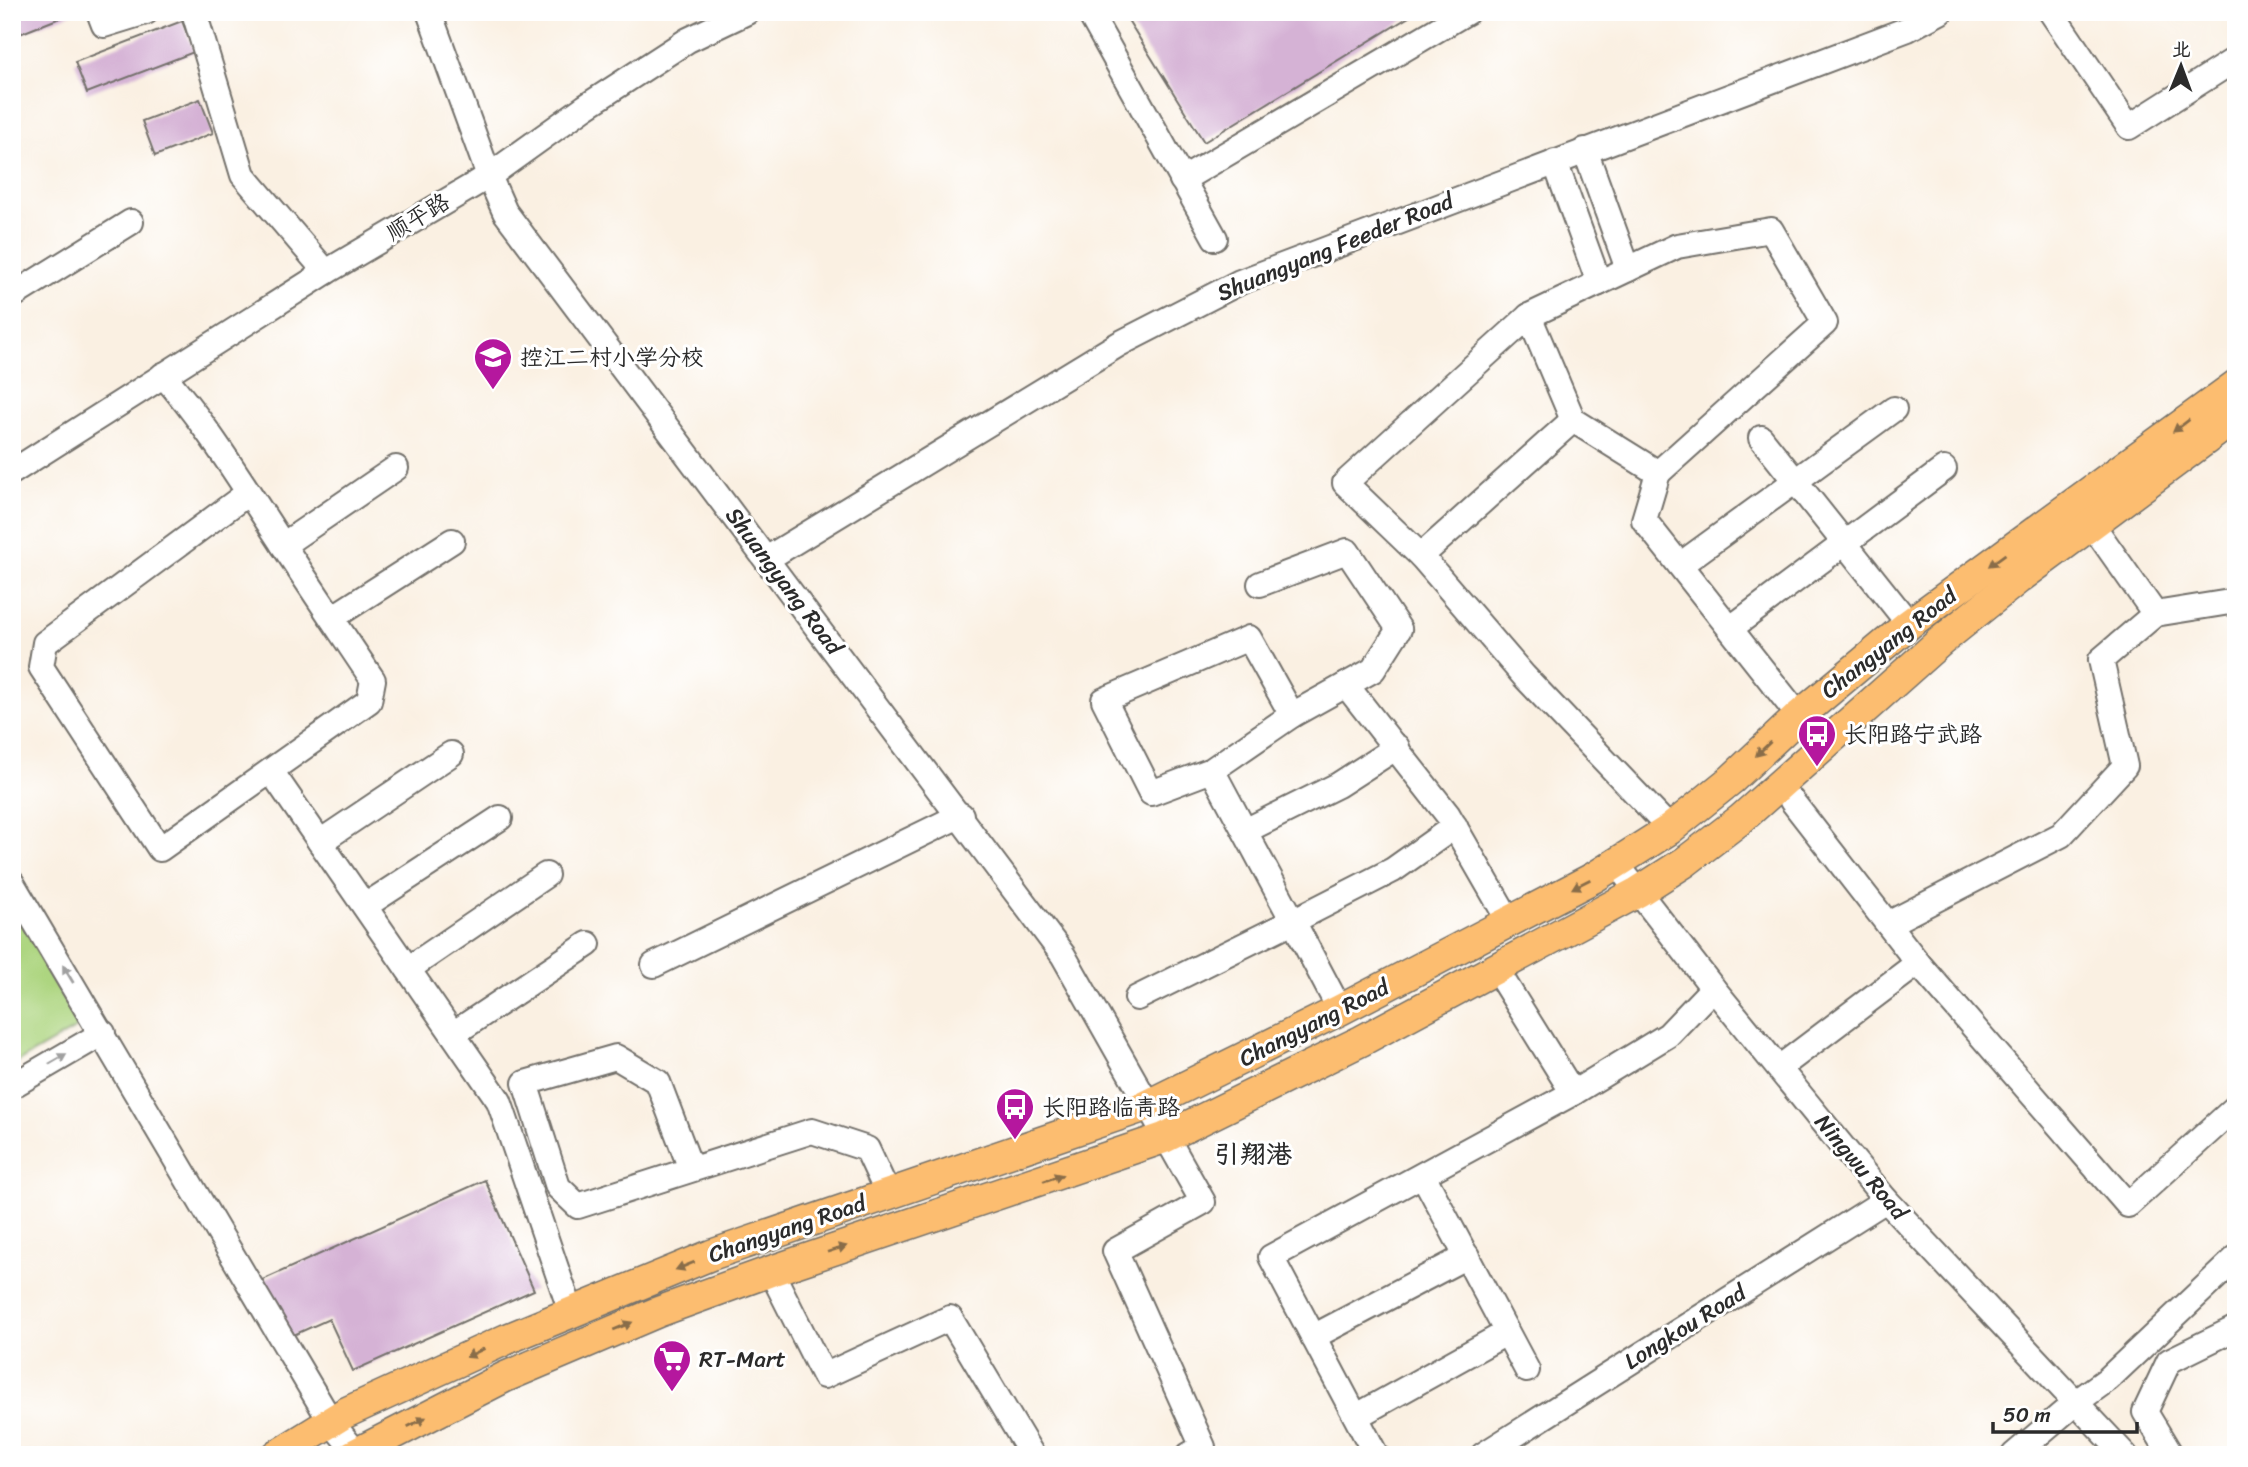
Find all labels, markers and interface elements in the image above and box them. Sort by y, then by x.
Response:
north arrow [2146,32,2216,102]
text: 北 [2171,33,2191,66]
street label: Shuangyang Feeder Road [1211,180,1461,313]
street label: 顺平路 [378,182,458,252]
school or university icon: 控江二村小学分校 [472,336,514,391]
place label: 控江二村小学分校 [520,337,704,378]
one-way arrow [2172,419,2190,433]
street label: Shuangyang Road [714,498,855,666]
one-way arrow [1988,553,2006,567]
street label: Changyang Road [1812,575,1968,710]
bus stop icon: 长阳路宁武路 [1796,713,1838,768]
place label: 长阳路宁武路 [1844,714,1982,755]
one-way arrow [1755,741,1772,758]
one-way arrow [1571,878,1591,890]
one-way arrow [61,965,74,984]
street label: Changyang Road [1231,967,1398,1079]
one-way arrow [48,1053,67,1066]
bus stop icon: 长阳路临青路 [994,1086,1036,1141]
place label: 长阳路临青路 [1042,1087,1180,1128]
street label: Ningwu Road [1804,1104,1920,1231]
district label: 引翔港 [1214,1131,1292,1177]
one-way arrow [1042,1172,1063,1183]
street label: Changyang Road [703,1182,873,1275]
one-way arrow [827,1244,848,1254]
one-way arrow [675,1260,696,1271]
street label: Longkou Road [1616,1272,1756,1381]
one-way arrow [613,1320,633,1332]
supermarket icon: RT-Mart [651,1338,693,1393]
place label: RT-Mart [699,1339,785,1380]
one-way arrow [465,1347,485,1359]
scale bar [1993,1390,2136,1434]
text: 50 m [2003,1396,2051,1434]
one-way arrow [407,1416,427,1428]

